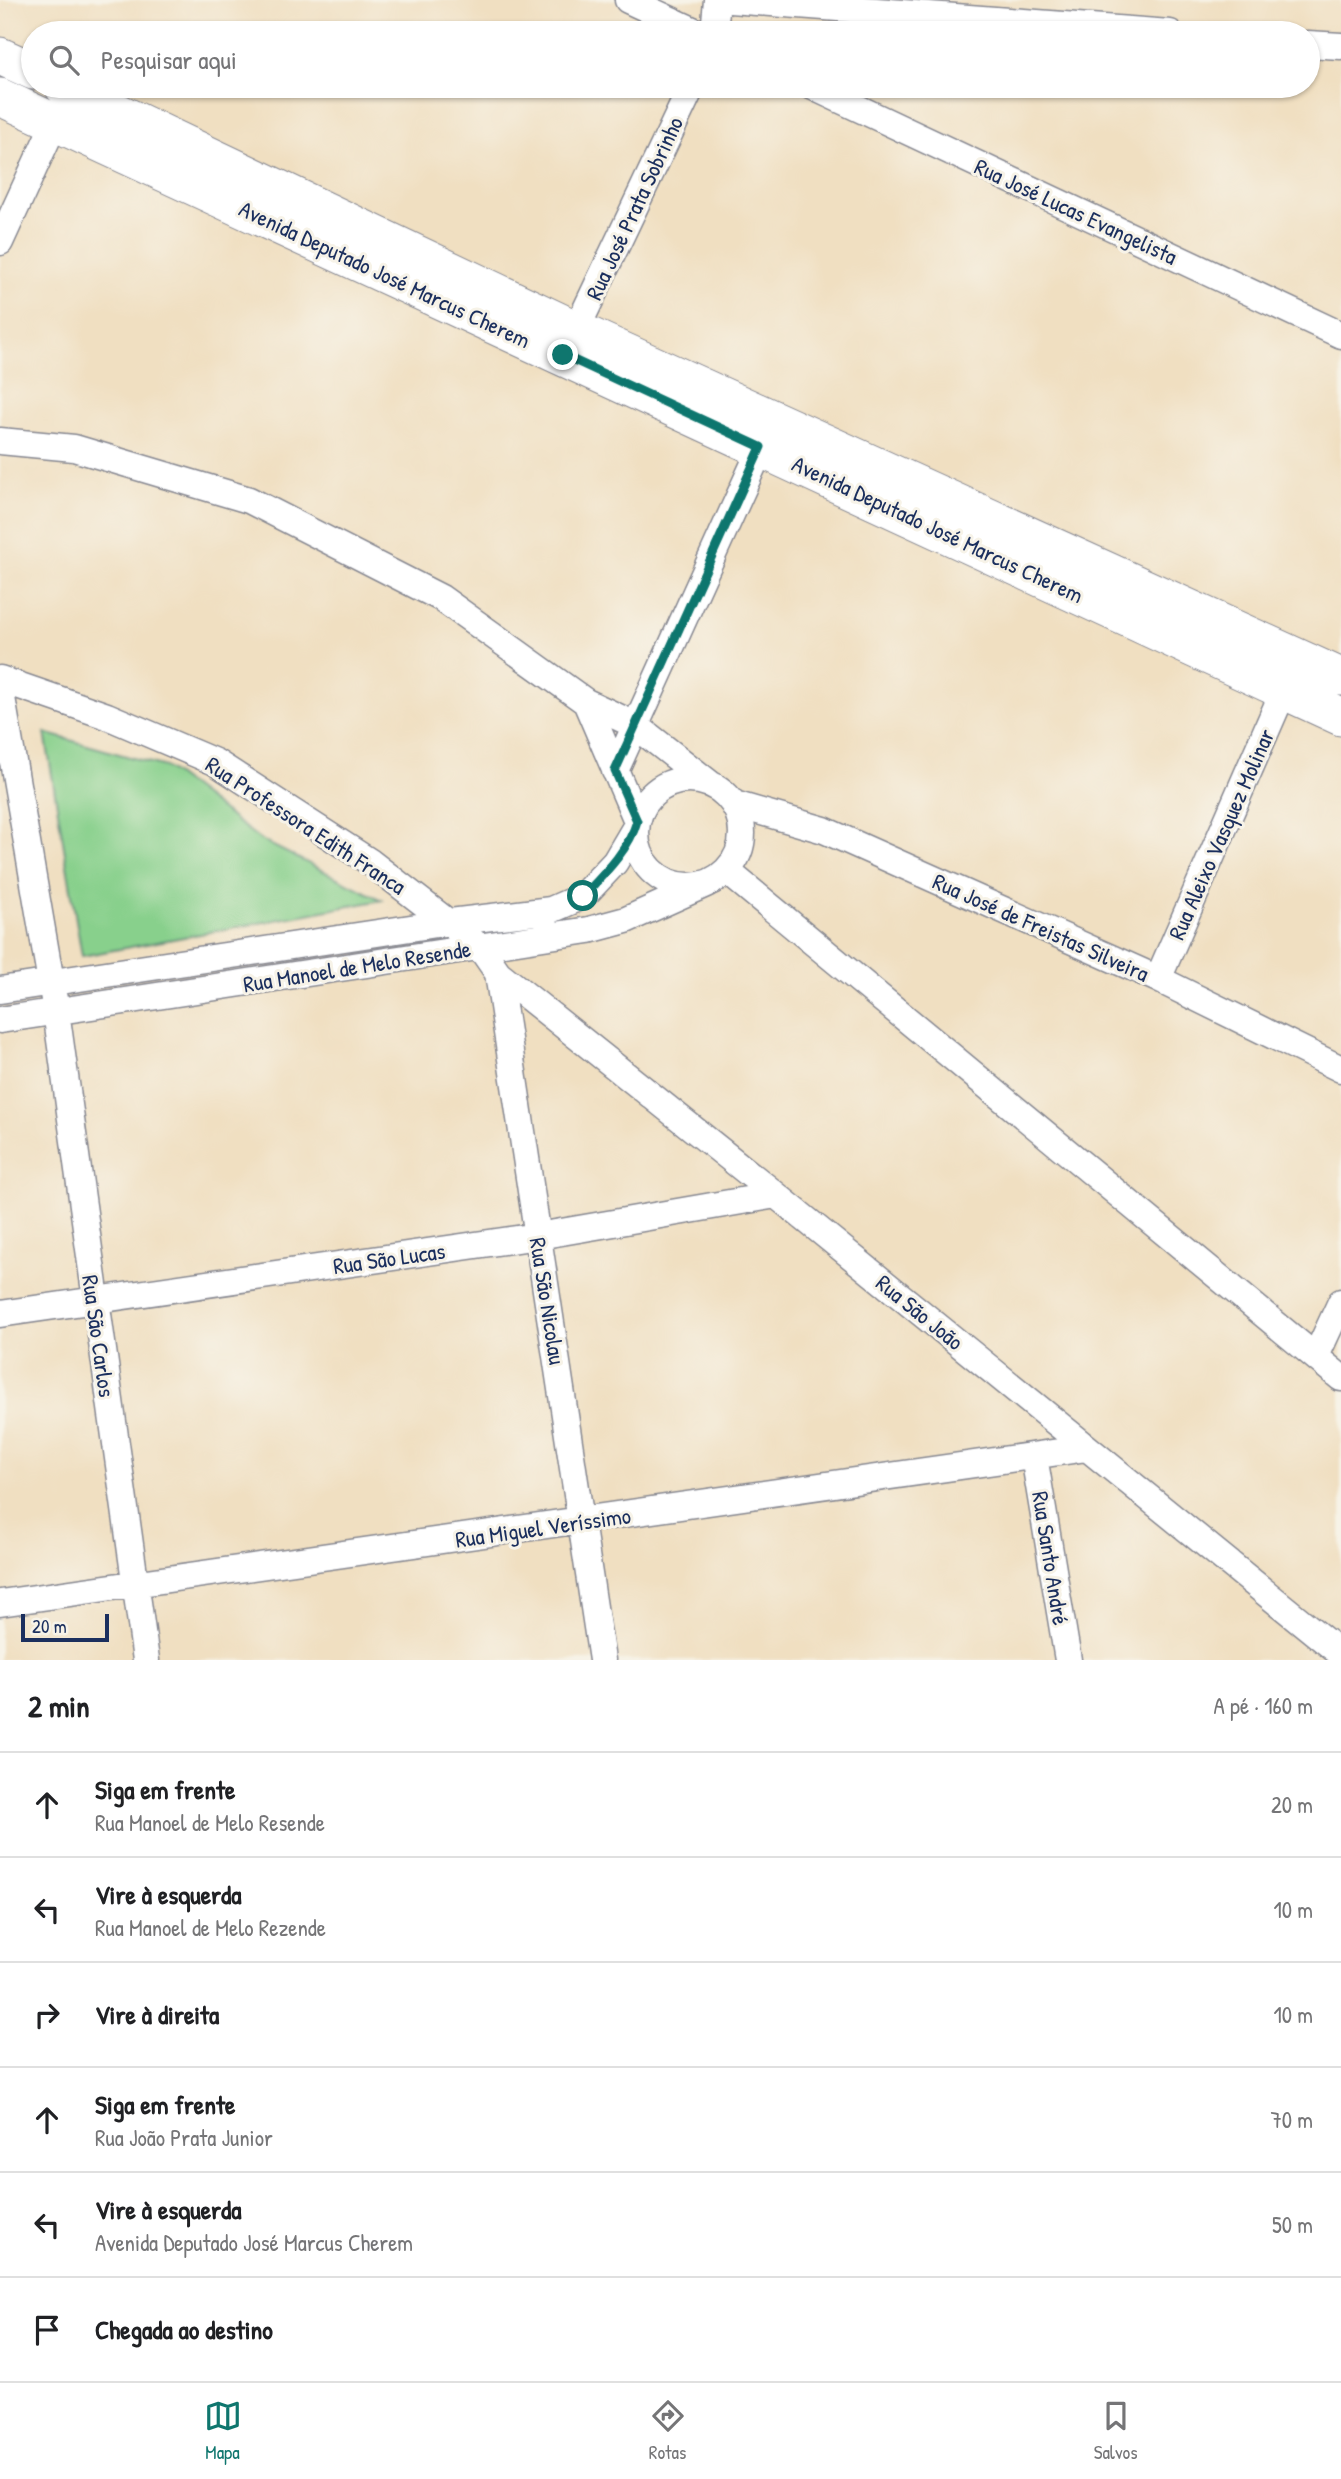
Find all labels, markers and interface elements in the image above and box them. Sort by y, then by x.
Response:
search box [21,21,1320,98]
icon: search [45,41,83,79]
text: Pesquisar aqui [101,42,237,77]
street label: Rua José Prata Sobrinho [578,111,690,305]
street label: Rua José Lucas Evangelista [970,150,1182,272]
street label: Avenida Deputado José Marcus Cherem [234,193,536,355]
route end [547,339,578,370]
street label: Avenida Deputado José Marcus Cherem [787,448,1089,610]
street label: Rua Aleixo Vasquez Molinar [1160,723,1282,944]
street label: Rua Professora Edith Franca [200,749,412,901]
street label: Rua José de Freistas Silveira [928,865,1154,989]
route start [567,880,598,911]
street label: Rua Manoel de Melo Resende [241,933,473,999]
street label: Rua São Lucas [331,1235,447,1281]
street label: Rua São Nicolau [523,1235,573,1367]
street label: Rua São João [870,1267,970,1357]
street label: Rua São Carlos [75,1273,123,1399]
street label: Rua Santo André [1025,1489,1077,1627]
street label: Rua Miguel Veríssimo [453,1499,633,1555]
scale bar [21,1611,108,1643]
text: 20 m [32,1613,67,1639]
text: 2 min [28,1686,90,1726]
text: A pé · 160 m [1214,1690,1313,1721]
text: Siga em frente [95,1772,235,1807]
icon: ahead [28,1786,66,1824]
text: 20 m [1271,1789,1313,1820]
text: Rua Manoel de Melo Resende [95,1807,325,1838]
text: Vire à esquerda [95,1877,241,1912]
icon: left [28,1891,66,1929]
text: 10 m [1273,1894,1313,1925]
text: Rua Manoel de Melo Rezende [95,1912,326,1943]
icon: right [28,1996,66,2034]
text: Vire à direita [95,1997,219,2032]
text: 10 m [1273,1999,1313,2030]
text: Siga em frente [95,2087,235,2122]
icon: ahead [28,2101,66,2139]
text: 70 m [1270,2104,1313,2135]
text: Rua João Prata Junior [95,2122,273,2153]
text: Vire à esquerda [95,2192,241,2227]
icon: left [28,2206,66,2244]
text: 50 m [1272,2209,1313,2240]
text: Avenida Deputado José Marcus Cherem [95,2227,413,2258]
icon: arrive [28,2311,66,2349]
text: Chegada ao destino [95,2312,273,2347]
tab: Mapa [204,2397,242,2465]
tab: Rotas [649,2397,687,2465]
tab: Salvos [1094,2397,1137,2465]

